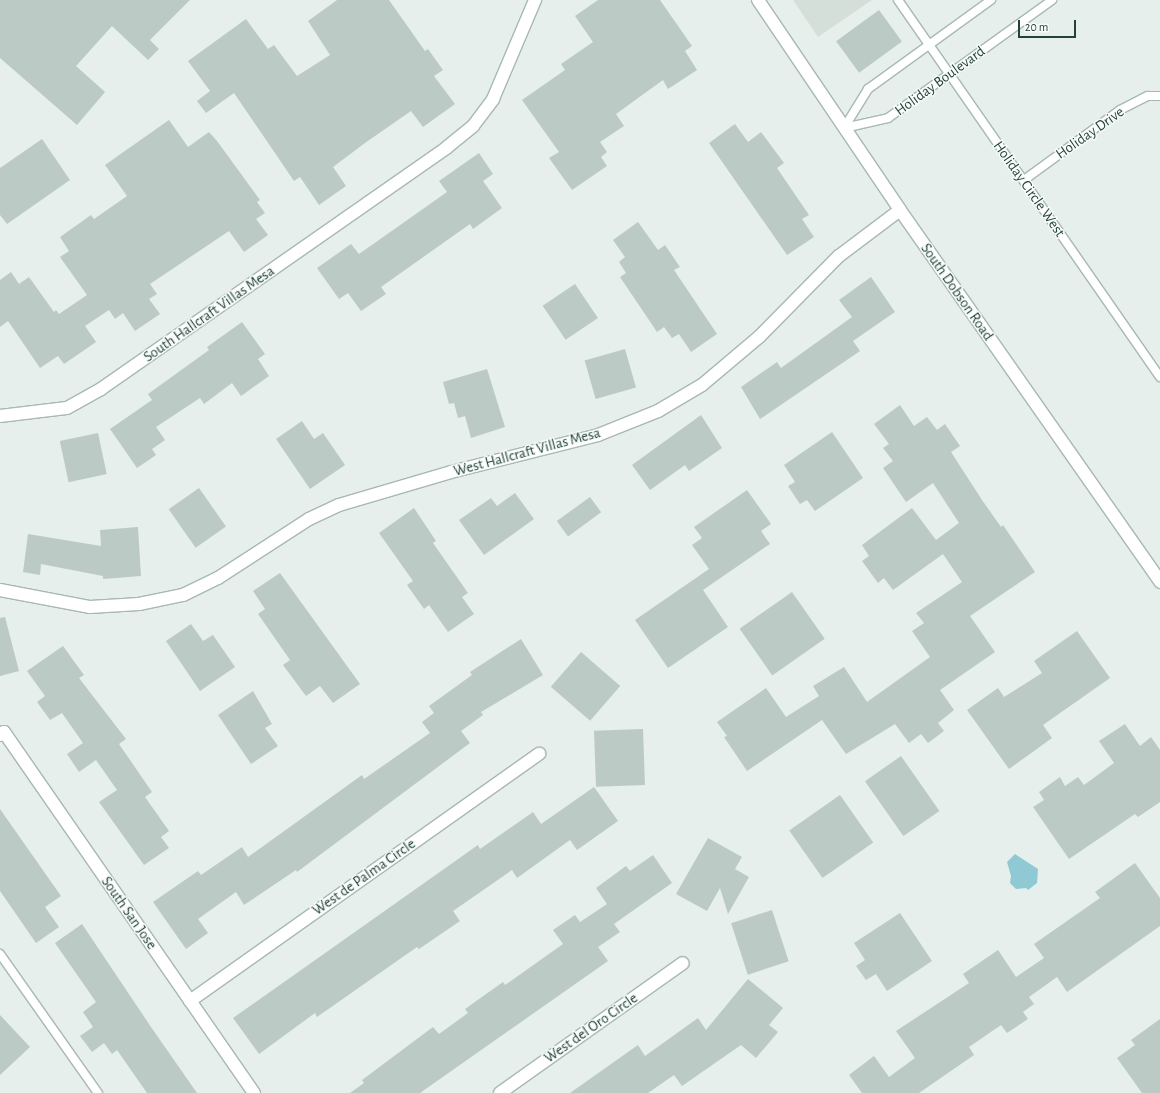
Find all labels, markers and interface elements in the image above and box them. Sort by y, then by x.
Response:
scale bar [1020,12,1078,38]
text: 20 m [1025,21,1048,33]
street label: Holiday Boulevard [891,42,989,120]
street label: Holiday Drive [1052,103,1128,163]
street label: Holiday Circle West [989,137,1069,241]
street label: South Dobson Road [917,240,997,344]
street label: South Hallcraft Villas Mesa [140,262,278,366]
street label: West Hallcraft Villas Mesa [452,424,602,480]
street label: West de Palma Circle [309,835,419,919]
street label: South San Jose [97,873,161,953]
street label: West del Oro Circle [541,989,641,1067]

